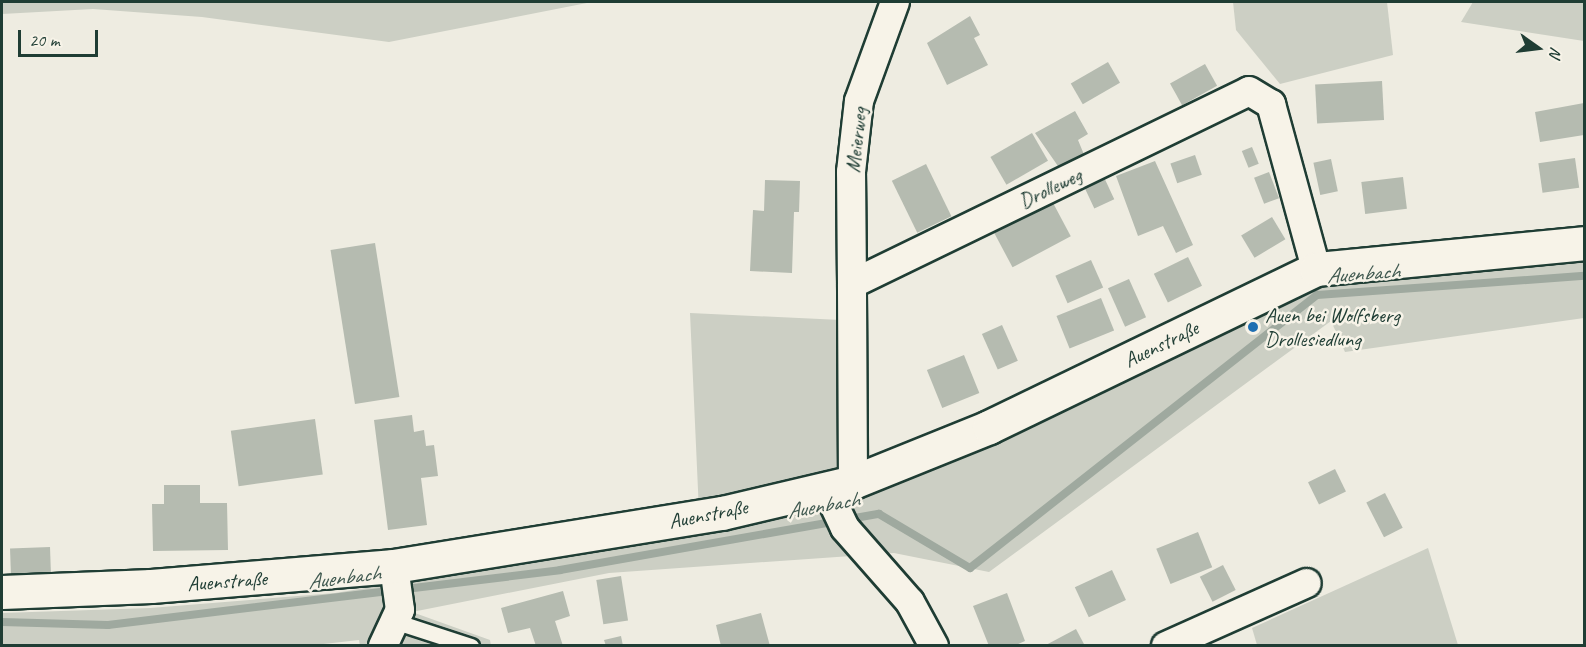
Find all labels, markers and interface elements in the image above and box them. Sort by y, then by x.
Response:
scale bar [21,18,100,56]
north arrow [1508,18,1568,78]
text: 20 m [29,29,60,51]
text: N [1545,45,1566,60]
street label: Meierweg [840,106,872,174]
street label: Drolleweg [1015,162,1085,214]
water label: Auenbach [1326,258,1400,290]
place label: Auen bei Wolfsberg Drollesiedlung [1265,302,1400,352]
street label: Auenstraße [1120,315,1202,373]
marker: Auen bei Wolfsberg Drollesiedlung [1246,320,1260,334]
water label: Auenbach [785,487,861,525]
street label: Auenstraße [666,494,750,534]
water label: Auenbach [306,560,382,596]
street label: Auenstraße [186,566,268,596]

